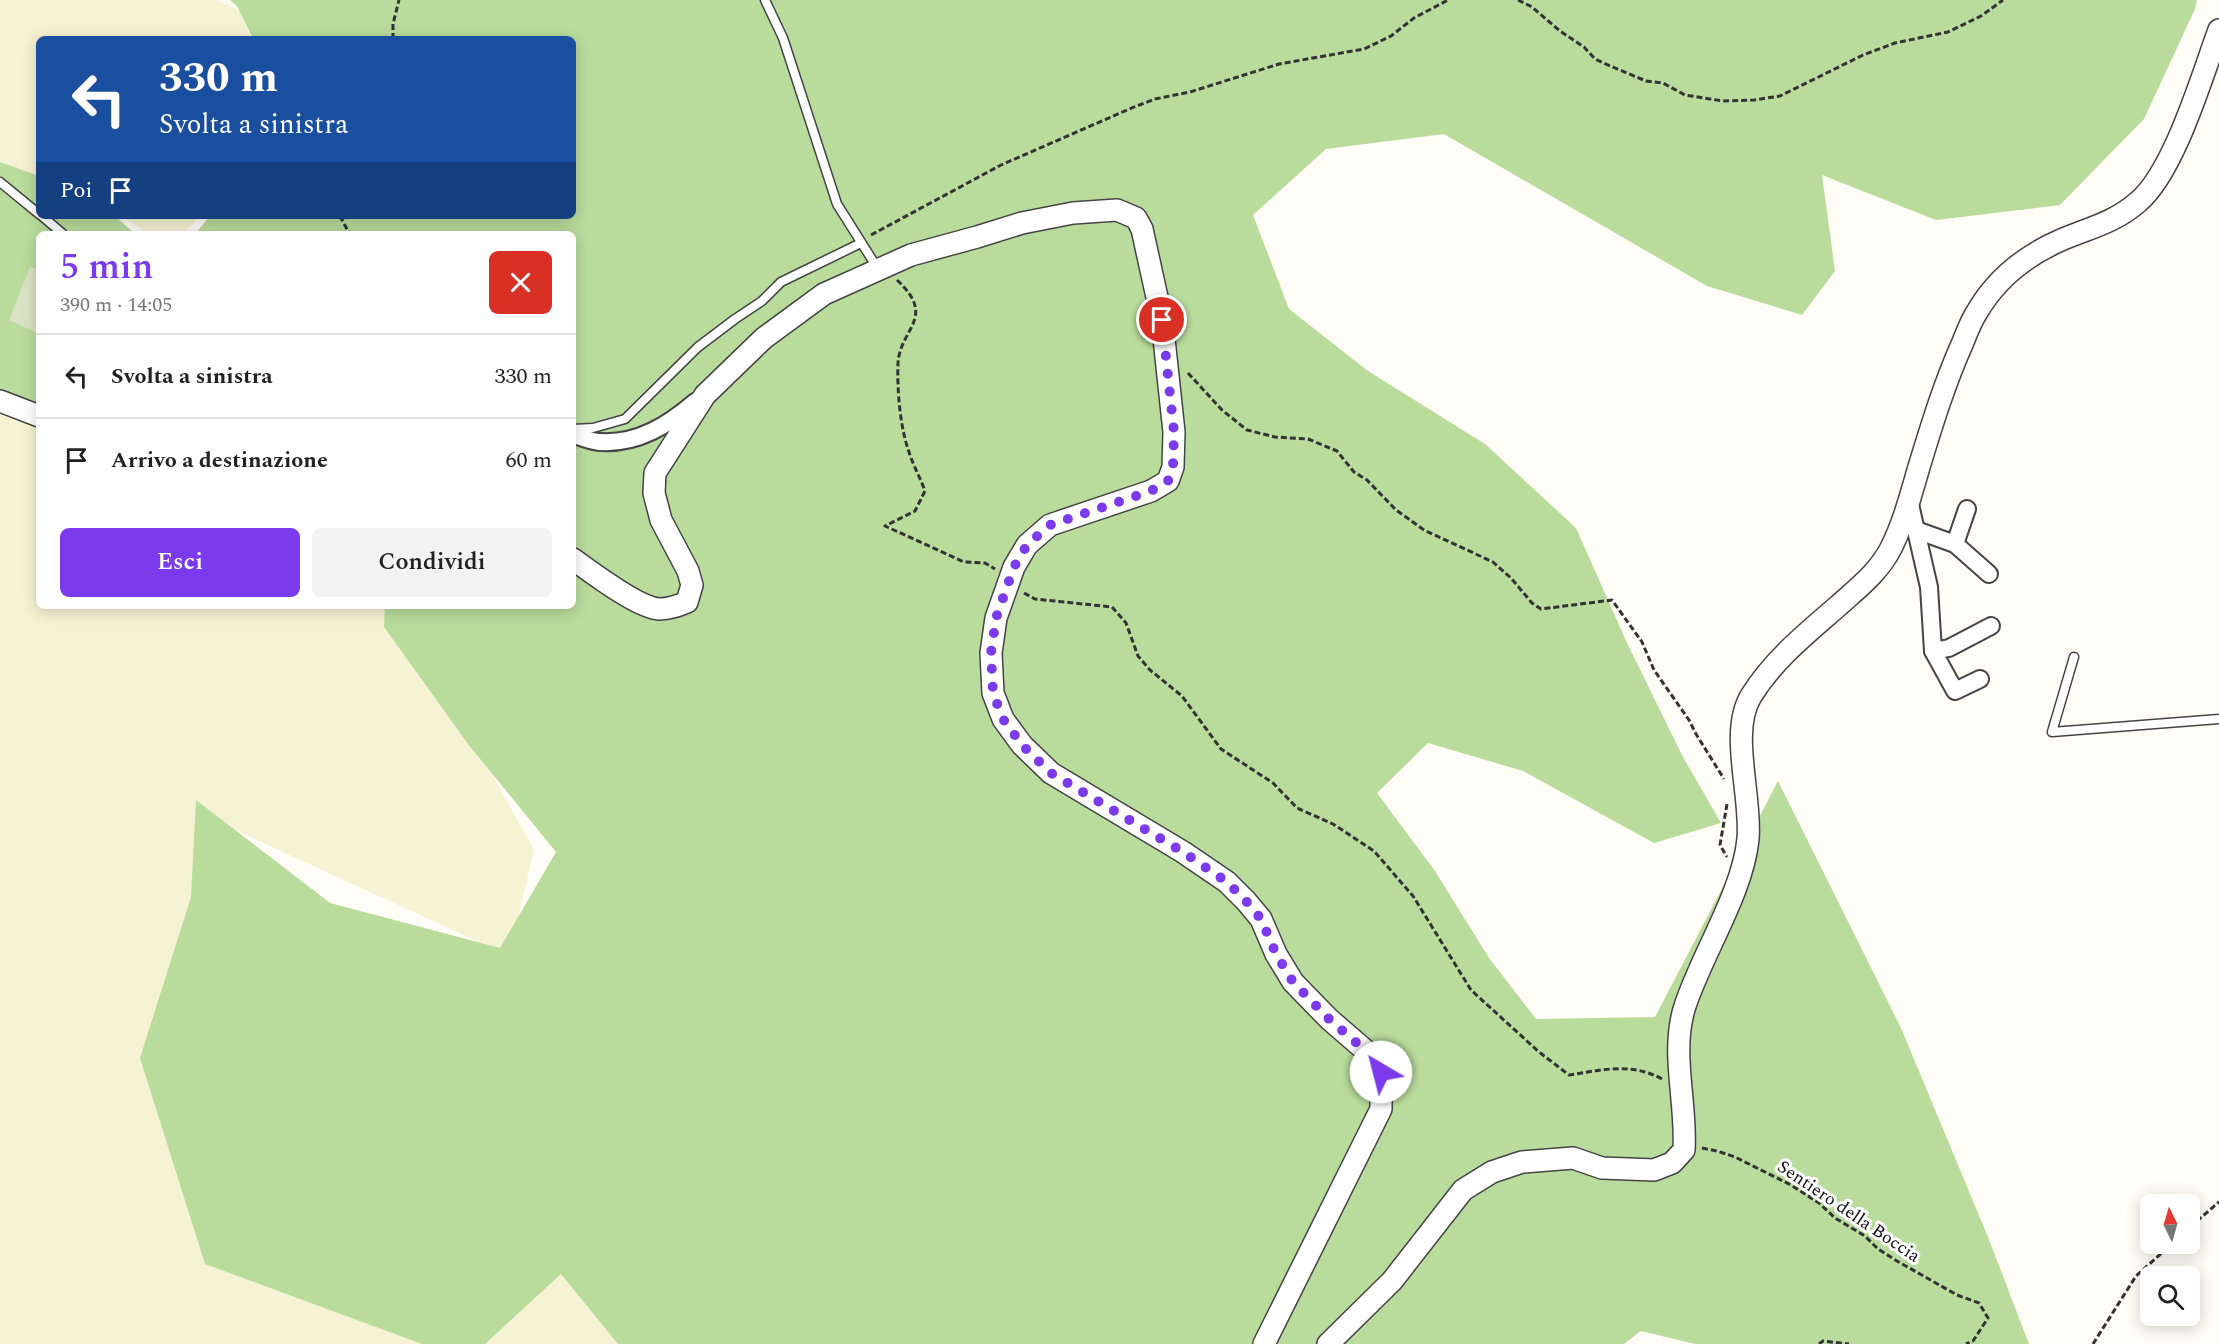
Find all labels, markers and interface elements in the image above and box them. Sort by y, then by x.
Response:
text: 330 m [159,47,278,110]
icon: left [60,60,138,138]
text: Svolta a sinistra [159,104,348,146]
text: Poi [60,174,92,207]
icon: arrive [104,174,137,207]
text: 5 min [60,240,153,295]
button: close [489,251,552,314]
text: 390 m · 14:05 [60,290,172,320]
pin [1136,294,1187,345]
icon: arrive [1145,303,1178,336]
icon: left [60,360,93,393]
text: Svolta a sinistra [111,360,273,393]
text: 330 m [495,360,552,393]
icon: arrive [60,444,93,477]
text: Arrivo a destinazione [111,444,328,477]
text: 60 m [506,444,552,477]
button: Esci [60,528,300,597]
button: Condividi [312,528,552,597]
position arrow [1349,1040,1413,1104]
street label: Sentiero della Boccia [1772,1153,1926,1270]
north arrow [2140,1194,2200,1254]
map controls [2140,1194,2200,1326]
button: search [2140,1266,2200,1326]

